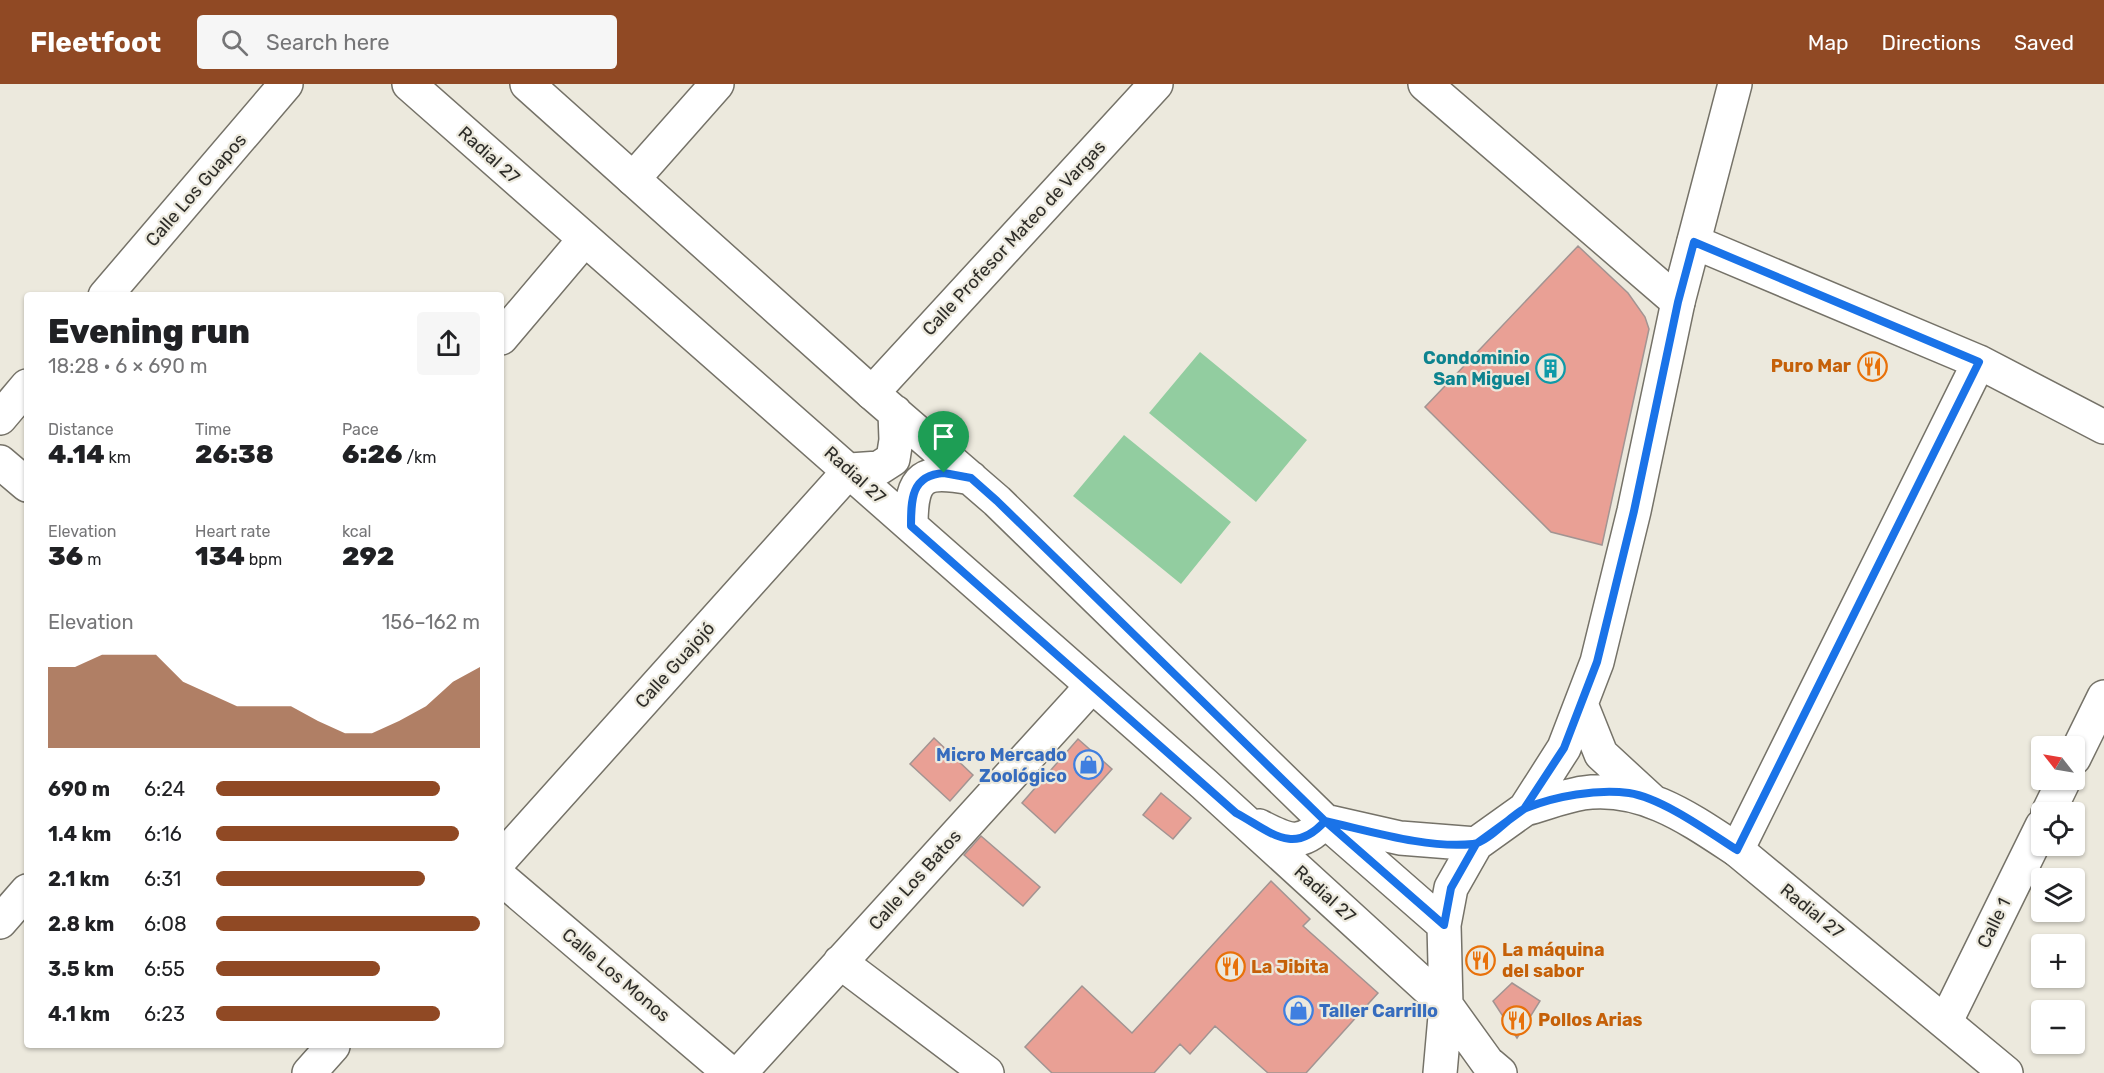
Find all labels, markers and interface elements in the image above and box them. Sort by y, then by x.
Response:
search box [197,15,617,69]
text: Fleetfoot [30,26,161,59]
icon: search [218,26,251,59]
text: Search here [266,29,389,56]
text: Map [1808,30,1849,55]
text: Directions [1882,30,1981,55]
text: Saved [2014,30,2074,55]
street label: Radial 27 [454,122,524,188]
street label: Calle Los Guapos [141,129,251,251]
street label: Calle Profesor Mateo de Vargas [918,136,1110,340]
text: Evening run [48,312,250,351]
button: share [417,312,480,375]
place label: Condominio San Miguel [1423,347,1530,390]
restaurant icon: Puro Mar [1856,350,1888,382]
building icon: Condominio San Miguel [1535,352,1567,384]
text: 18:28 · 6 × 690 m [48,354,208,378]
place label: Puro Mar [1771,355,1851,377]
pin [918,411,969,473]
text: Distance [48,420,114,439]
text: Time [195,420,231,439]
text: Pace [342,420,379,439]
icon: arrive [927,420,960,453]
text: 4.14 [48,439,105,470]
text: 26:38 [195,439,274,470]
text: 6:26 [342,439,402,470]
street label: Radial 27 [820,442,890,508]
text: km [105,448,131,467]
text: /km [402,448,437,467]
text: Elevation [48,522,117,541]
text: Heart rate [195,522,270,541]
text: kcal [342,522,371,541]
text: 36 [48,541,83,572]
text: 134 [195,541,245,572]
text: 292 [342,541,394,572]
text: m [83,550,101,569]
text: bpm [245,550,282,569]
text: Elevation [48,610,134,634]
text: 156–162 m [382,610,480,634]
street label: Calle Guajojó [631,617,719,713]
north arrow [2031,736,2085,790]
map controls [2031,736,2085,1054]
place label: Micro Mercado Zoológico [936,744,1067,787]
shop icon: Micro Mercado Zoológico [1072,749,1104,781]
text: 690 m [48,777,110,801]
text: 6:24 [144,777,185,801]
button: locate [2031,802,2085,856]
text: 1.4 km [48,822,111,846]
text: 6:16 [144,822,182,846]
street label: Calle Los Batos [864,825,966,935]
street label: Radial 27 [1290,861,1360,927]
text: 2.1 km [48,867,110,891]
text: 6:31 [144,867,181,891]
button: layers [2031,868,2085,922]
street label: Radial 27 [1776,879,1848,943]
street label: Calle 1 [1973,894,2015,952]
text: 2.8 km [48,912,114,936]
text: 6:08 [144,912,187,936]
street label: Calle Los Monos [558,923,674,1027]
button: + [2031,934,2085,988]
place label: La máquina del sabor [1502,939,1605,982]
restaurant icon: La máquina del sabor [1465,944,1497,976]
restaurant icon: La Jibita [1214,951,1246,983]
place label: La Jibita [1251,956,1329,978]
text: 3.5 km [48,957,114,981]
text: 6:55 [144,957,185,981]
shop icon: Taller Carrillo [1282,995,1314,1027]
place label: Taller Carrillo [1319,1000,1438,1022]
button: − [2031,1000,2085,1054]
text: 4.1 km [48,1002,110,1026]
text: 6:23 [144,1002,185,1026]
restaurant icon: Pollos Arias [1501,1004,1533,1036]
place label: Pollos Arias [1538,1009,1643,1031]

